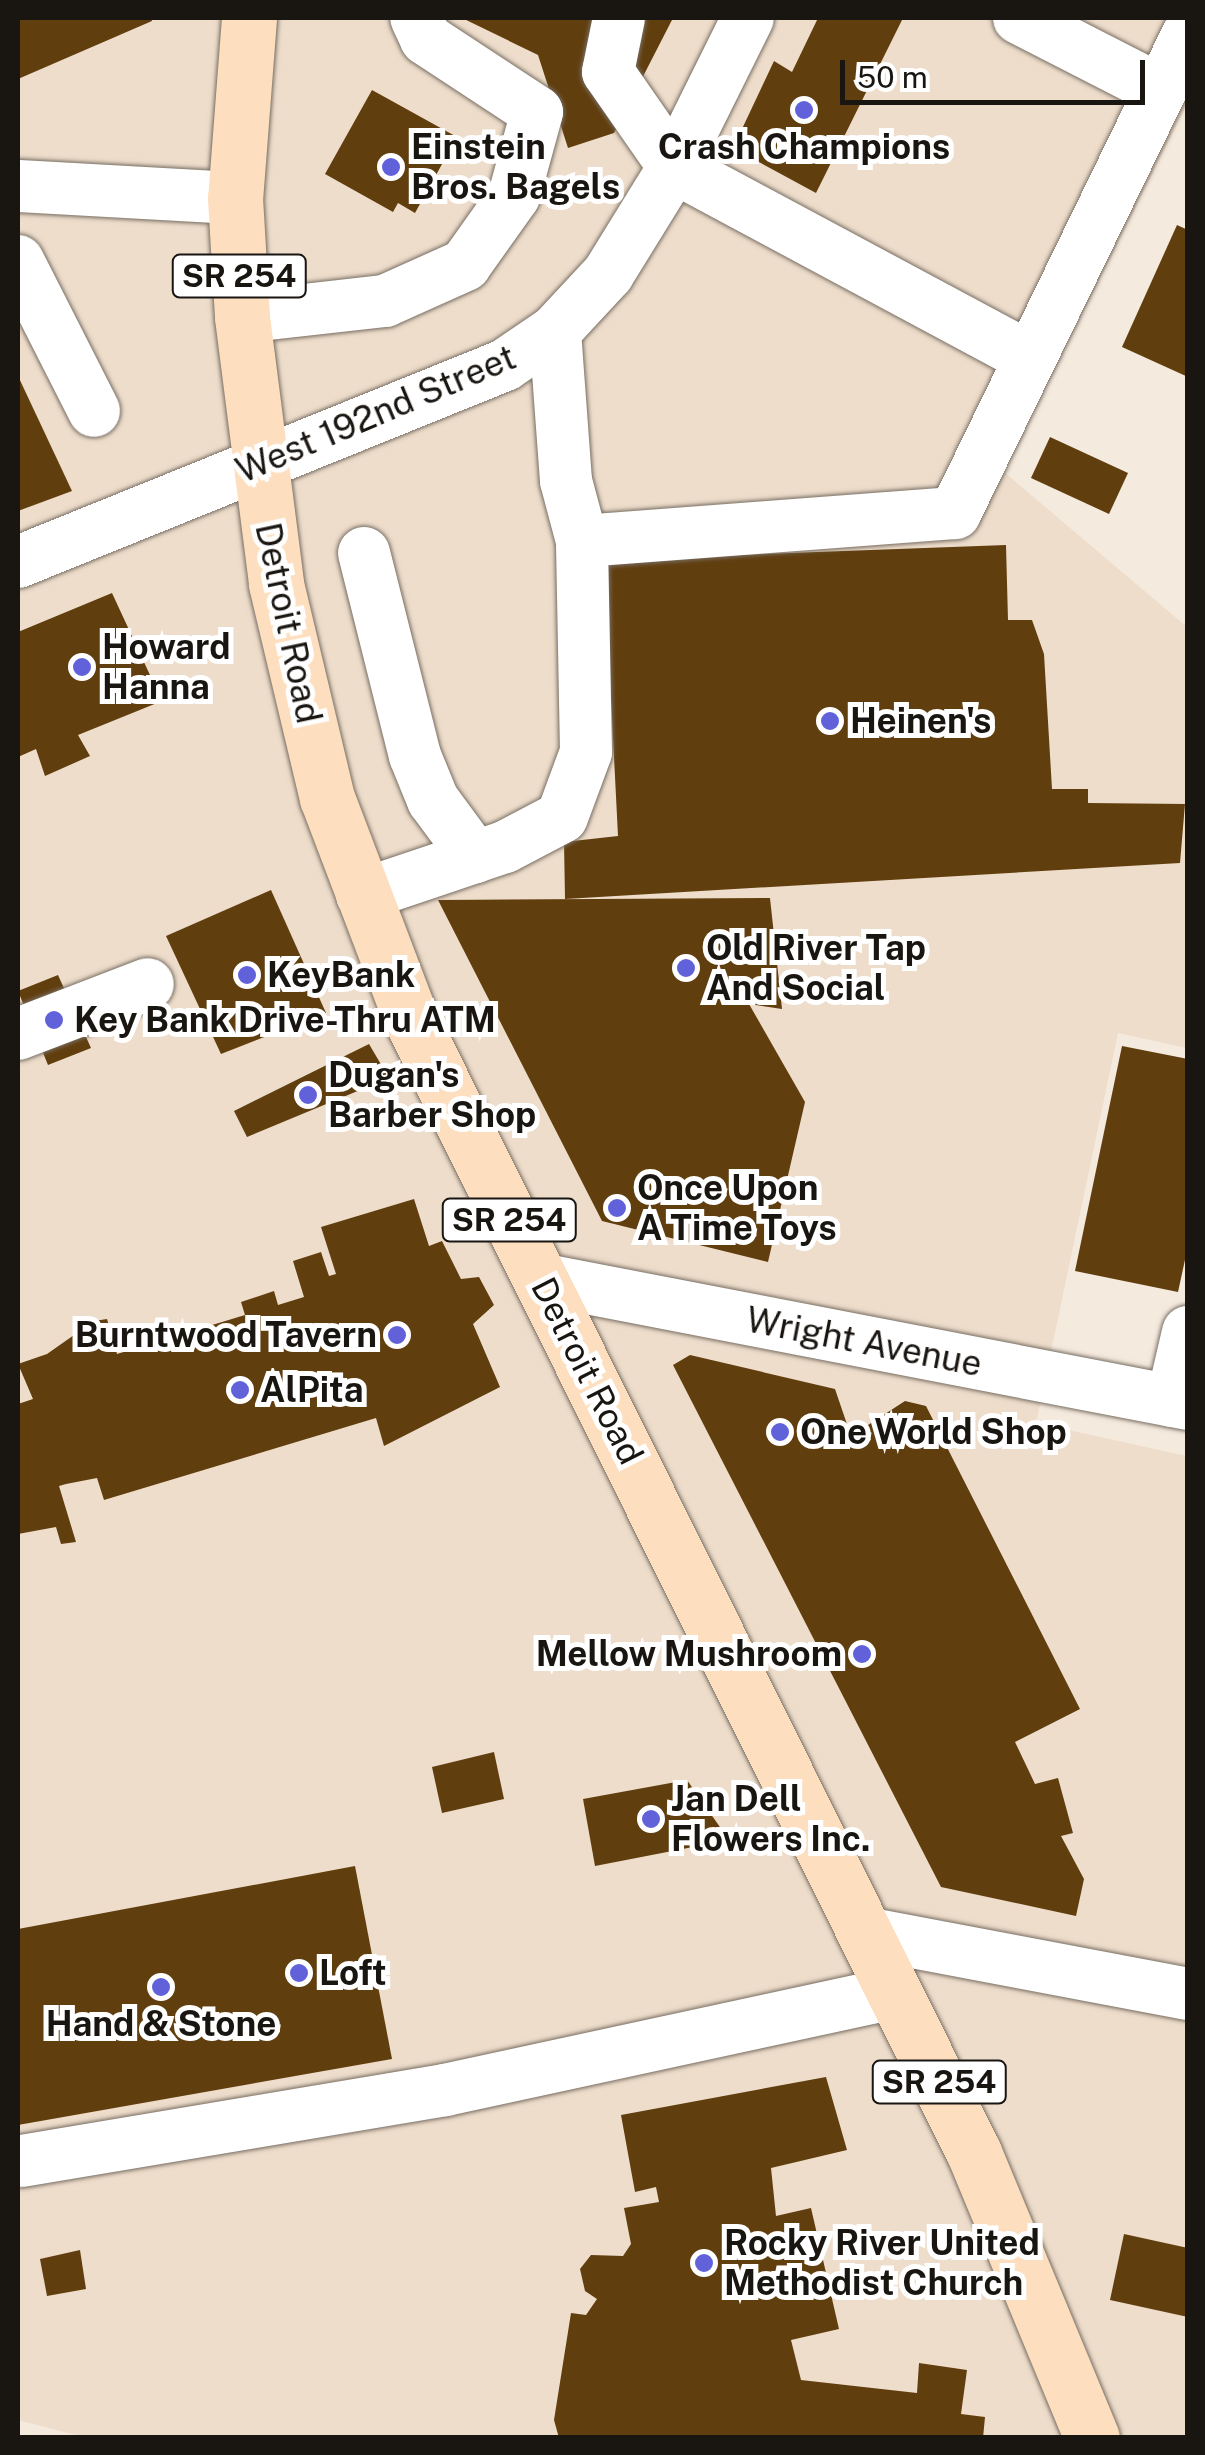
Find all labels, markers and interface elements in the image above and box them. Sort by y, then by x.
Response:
scale bar [845,40,1150,102]
text: 50 m [857,59,928,95]
marker: Crash Champions [793,99,815,121]
place label: Einstein Bros. Bagels [411,126,620,208]
place label: Crash Champions [658,126,950,168]
marker: Einstein Bros. Bagels [380,156,402,178]
road number: SR 254 [172,249,306,303]
street label: West 192nd Street [230,336,522,492]
street label: Detroit Road [246,519,330,727]
place label: Howard Hanna [102,626,231,708]
marker: Howard Hanna [71,656,93,678]
place label: Heinen's [850,700,991,742]
marker: Heinen's [819,710,841,732]
place label: Old River Tap And Social [706,927,926,1009]
place label: KeyBank [267,954,415,996]
marker: Old River Tap And Social [675,957,697,979]
marker: KeyBank [236,964,258,986]
place label: Key Bank Drive-Thru ATM [74,999,496,1041]
marker: Key Bank Drive-Thru ATM [43,1009,65,1031]
place label: Dugan's Barber Shop [328,1054,536,1136]
marker: Dugan's Barber Shop [297,1084,319,1106]
place label: Once Upon A Time Toys [637,1167,837,1249]
road number: SR 254 [442,1193,576,1247]
marker: Once Upon A Time Toys [606,1197,628,1219]
street label: Detroit Road [522,1271,652,1471]
street label: Wright Avenue [743,1299,985,1385]
place label: Burntwood Tavern [75,1314,377,1356]
marker: Burntwood Tavern [386,1324,408,1346]
place label: AlPita [260,1369,363,1411]
marker: AlPita [229,1379,251,1401]
place label: One World Shop [800,1411,1067,1453]
marker: One World Shop [769,1421,791,1443]
place label: Mellow Mushroom [535,1633,842,1675]
marker: Mellow Mushroom [851,1643,873,1665]
place label: Jan Dell Flowers Inc. [671,1778,871,1860]
marker: Jan Dell Flowers Inc. [640,1808,662,1830]
place label: Loft [319,1952,387,1994]
marker: Loft [288,1962,310,1984]
marker: Hand & Stone [150,1976,172,1998]
place label: Hand & Stone [46,2003,276,2045]
road number: SR 254 [872,2055,1006,2109]
place label: Rocky River United Methodist Church [724,2222,1040,2304]
marker: Rocky River United Methodist Church [693,2252,715,2274]

